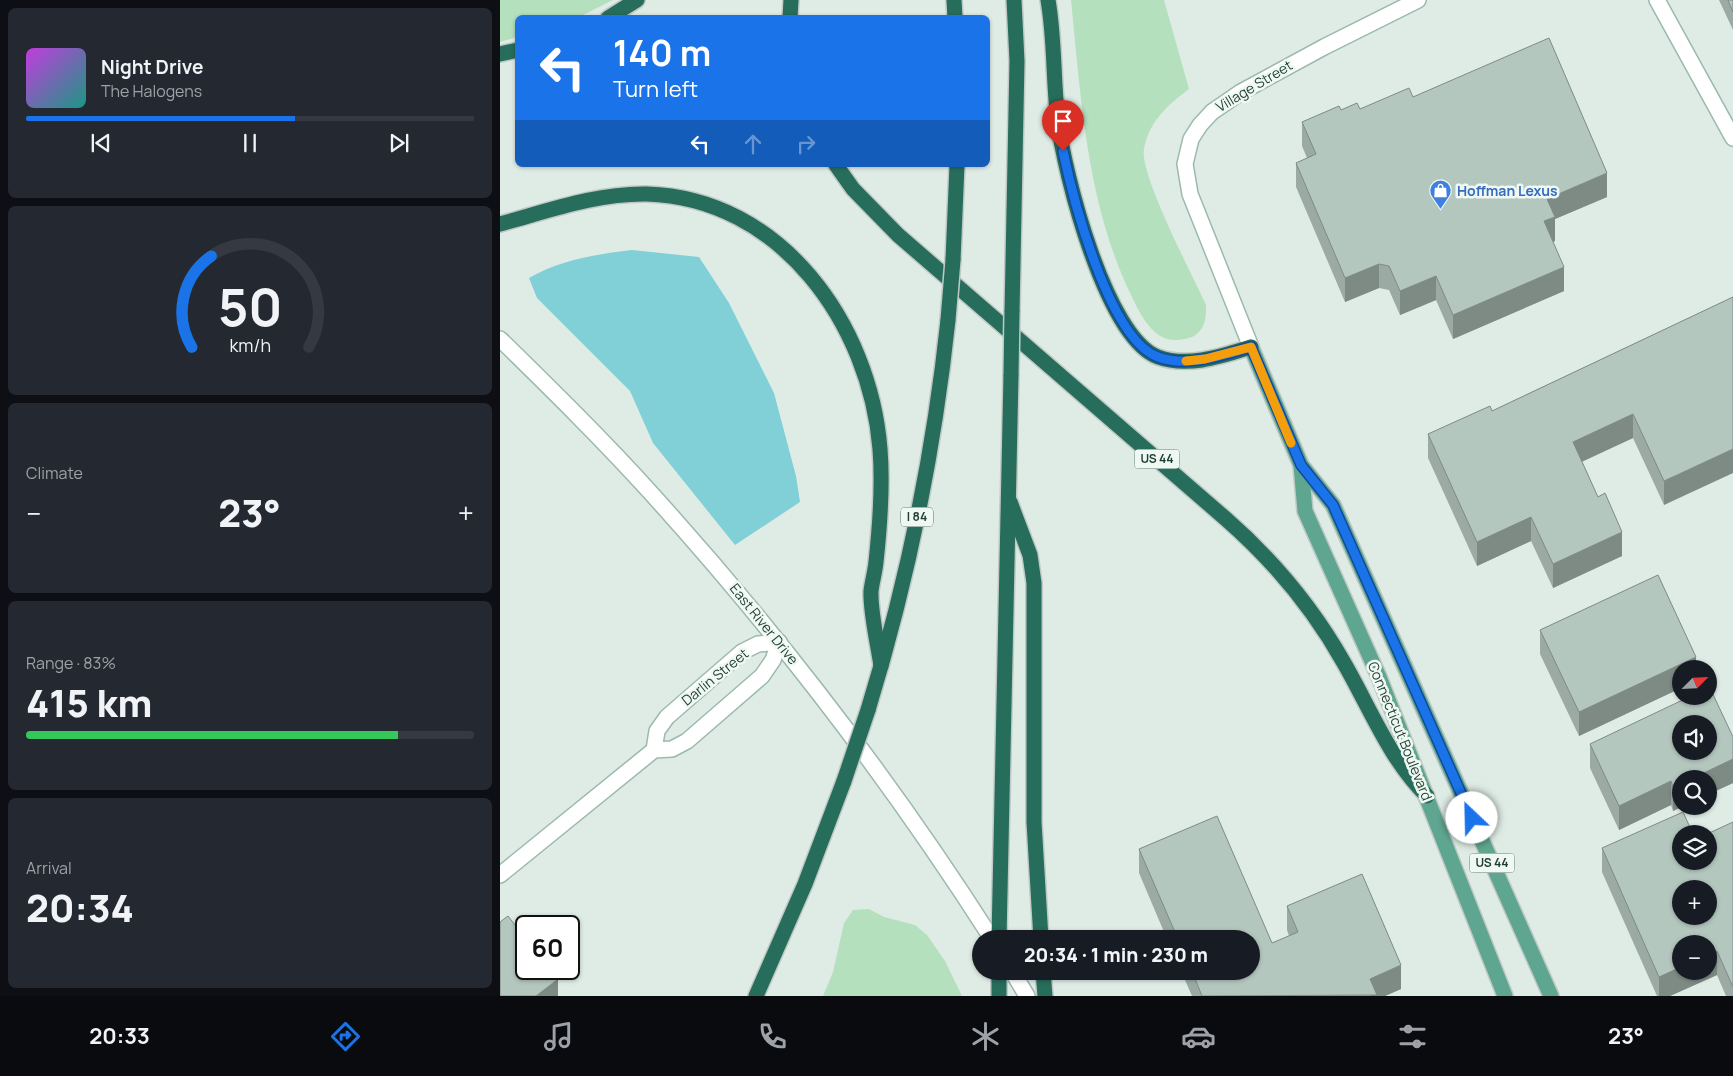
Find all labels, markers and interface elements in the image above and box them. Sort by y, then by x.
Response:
text: 140 m [613,29,711,77]
icon: left [530,35,595,100]
text: Night Drive [101,54,203,80]
street label: Village Street [1212,55,1296,116]
text: Turn left [613,74,698,104]
text: The Halogens [101,80,202,102]
pin [1042,100,1084,151]
icon: arrive [1049,107,1077,135]
icon: previous [87,129,115,157]
icon: pause [236,129,264,157]
icon: next [385,129,413,157]
icon: left [686,130,714,158]
icon: ahead [739,130,767,158]
icon: right [792,130,820,158]
shop icon: Hoffman Lexus [1429,179,1453,210]
place label: Hoffman Lexus [1457,181,1558,200]
text: 50 [218,271,282,342]
text: km/h [229,333,271,357]
road number: US 44 [1134,449,1180,468]
text: Climate [26,462,83,484]
text: 23° [218,486,281,538]
text: − [26,494,41,532]
text: + [458,494,474,532]
road number: I 84 [901,508,933,526]
street label: East River Drive [726,579,803,668]
street label: Darlin Street [677,643,752,709]
text: Range · 83% [26,652,116,674]
street label: Connecticut Boulevard [1364,659,1437,803]
north arrow [1672,660,1718,705]
map controls [1672,660,1717,980]
text: 415 km [26,676,152,728]
button: sound [1672,715,1717,760]
button: search [1672,770,1717,815]
position arrow [1445,791,1497,843]
button: layers [1672,825,1717,870]
road number: US 44 [1470,854,1514,872]
text: Arrival [26,857,72,879]
button: + [1672,880,1717,925]
text: 20:34 [26,881,134,933]
speed limit sign: 60 [515,915,580,980]
button: − [1672,935,1717,980]
text: 20:34 · 1 min · 230 m [1024,942,1208,968]
icon: directions [328,1019,363,1054]
icon: music [541,1019,576,1054]
icon: phone [755,1019,790,1054]
icon: climate [968,1019,1003,1054]
icon: car [1181,1019,1216,1054]
icon: filters [1395,1019,1430,1054]
text: 20:33 [89,1021,150,1051]
text: 23° [1608,1021,1644,1051]

